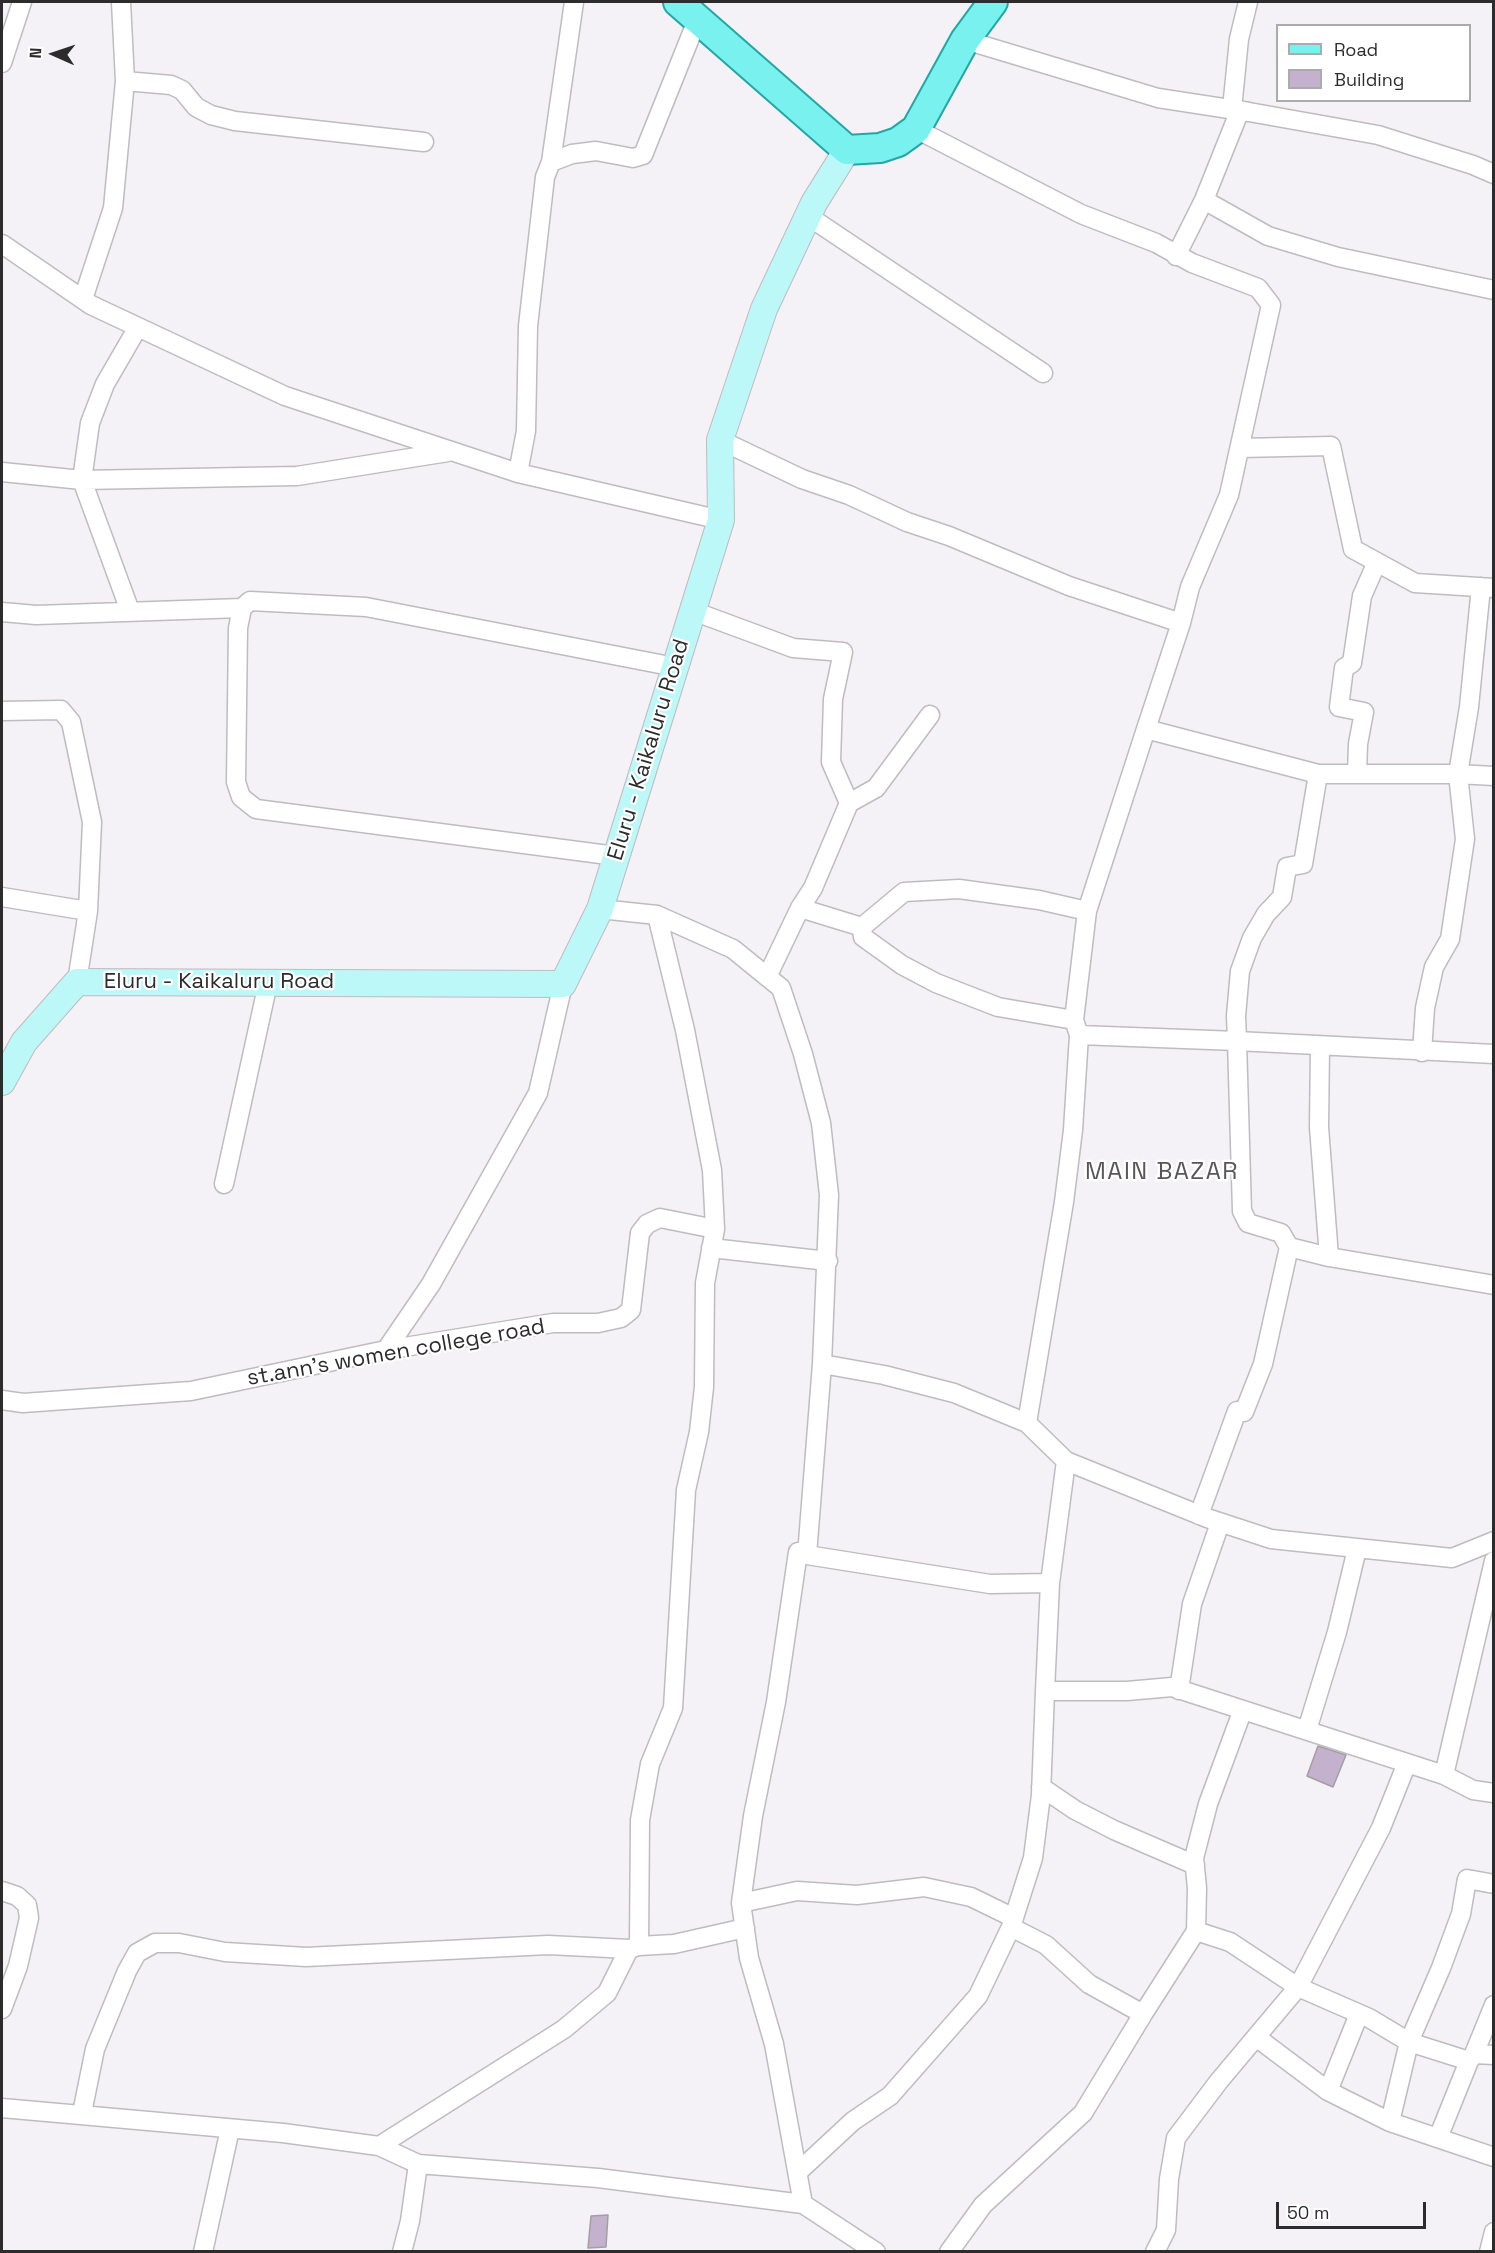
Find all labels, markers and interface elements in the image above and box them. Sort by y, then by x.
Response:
north arrow [24,24,84,84]
legend [1276,24,1471,102]
text: Road [1334,38,1378,61]
text: N [25,47,46,59]
text: Building [1334,68,1404,91]
street label: Eluru - Kaikaluru Road [603,636,695,864]
street label: Eluru - Kaikaluru Road [104,969,334,995]
district label: MAIN BAZAR [1085,1158,1239,1186]
street label: st.ann's women college road [245,1314,547,1392]
scale bar [1279,2190,1429,2228]
text: 50 m [1287,2201,1329,2224]

